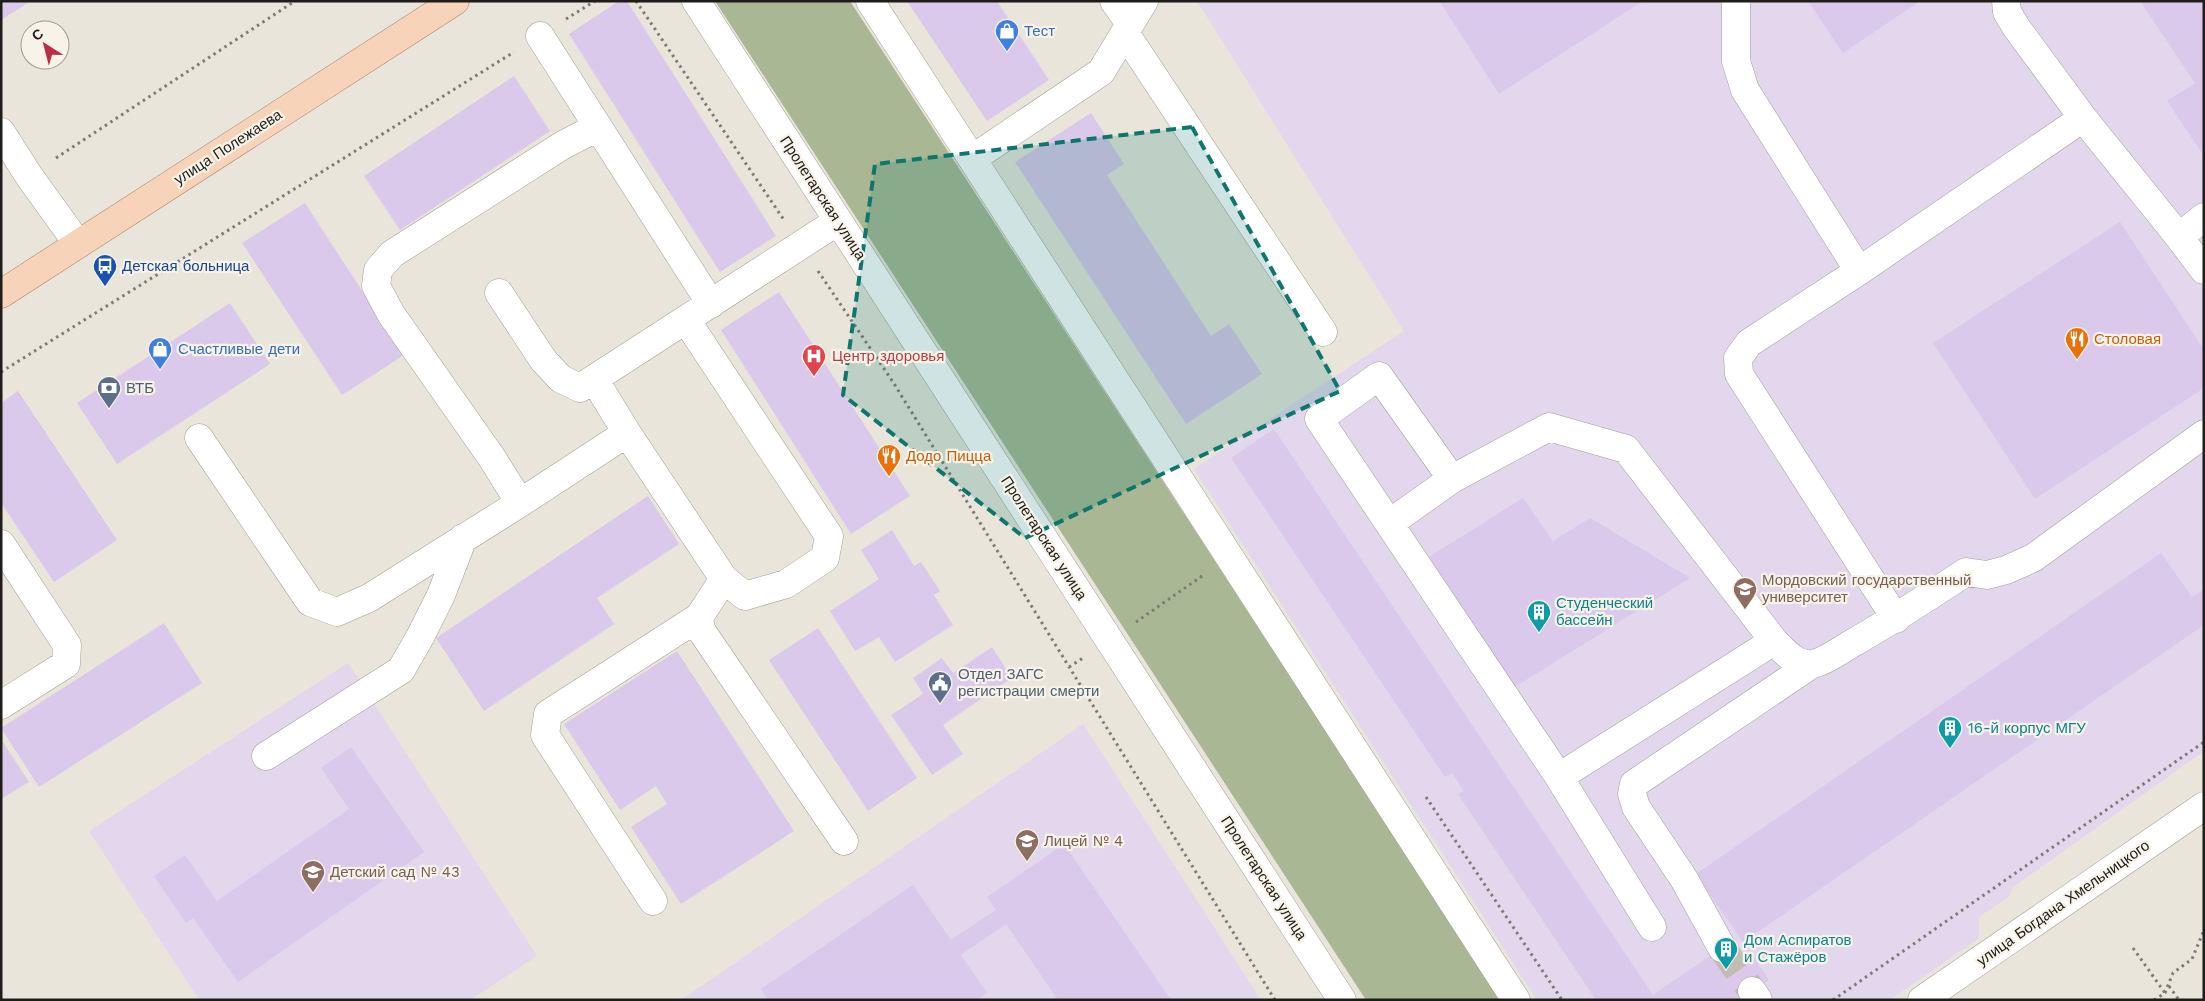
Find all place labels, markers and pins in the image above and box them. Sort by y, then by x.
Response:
shop icon: Тест [994,18,1020,52]
place label: Тест [1024,22,1055,40]
bus stop icon: Детская больница [92,253,118,287]
place label: Детская больница [122,257,250,275]
restaurant icon: Столовая [2064,326,2090,360]
place label: Столовая [2094,330,2161,348]
shop icon: Счастливые дети [147,336,173,370]
place label: Счастливые дети [178,340,300,358]
hospital icon: Центр здоровья [801,343,827,377]
place label: Центр здоровья [832,347,944,365]
bank icon: ВТБ [96,375,122,409]
place label: ВТБ [126,379,154,397]
restaurant icon: Додо Пицца [876,443,902,477]
place label: Додо Пицца [906,447,992,465]
place label: Мордовский государственный университет [1762,571,1972,606]
school or university icon: Мордовский государственный университет [1732,576,1758,610]
place label: Студенческий бассейн [1556,594,1653,629]
building icon: Студенческий бассейн [1526,599,1552,633]
place label: Отдел ЗАГС регистрации смерти [958,665,1099,700]
public building icon: Отдел ЗАГС регистрации смерти [927,670,953,704]
building icon: 16-й корпус МГУ [1937,715,1963,749]
place label: 16-й корпус МГУ [1968,719,2086,737]
school or university icon: Лицей № 4 [1014,828,1040,862]
place label: Лицей № 4 [1044,832,1123,850]
school or university icon: Детский сад № 43 [300,859,326,893]
place label: Детский сад № 43 [330,863,460,881]
place label: Дом Аспиратов и Стажёров [1744,931,1852,966]
building icon: Дом Аспиратов и Стажёров [1713,936,1739,970]

